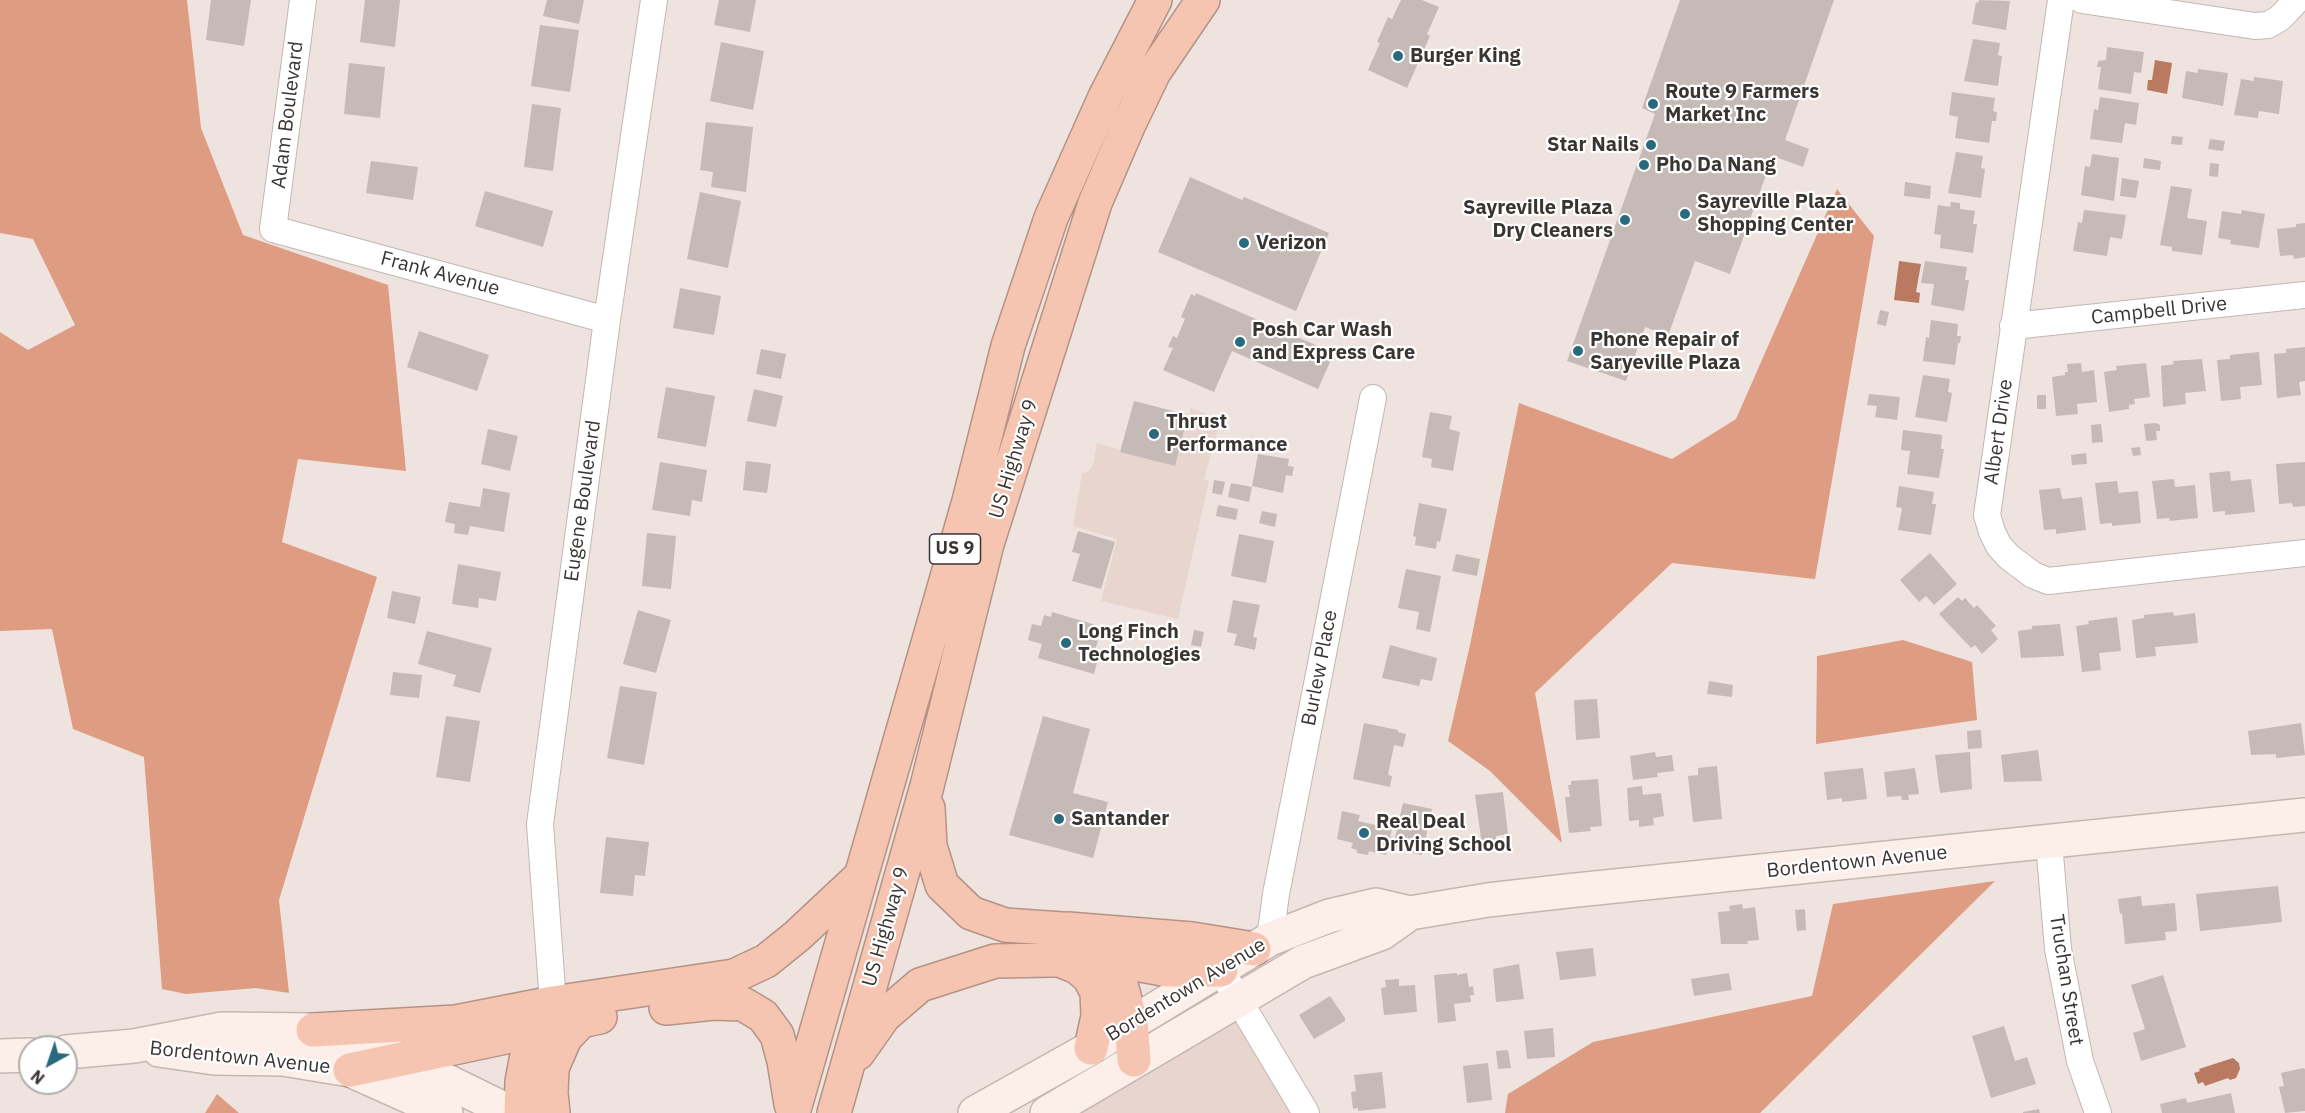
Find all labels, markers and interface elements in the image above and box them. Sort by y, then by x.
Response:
street label: Adam Boulevard [267,40,309,190]
place label: Burger King [1410,44,1521,68]
marker: Burger King [1391,49,1405,63]
place label: Route 9 Farmers Market Inc [1665,80,1819,127]
marker: Route 9 Farmers Market Inc [1646,97,1660,111]
place label: Star Nails [1547,133,1639,157]
marker: Star Nails [1644,138,1658,152]
place label: Pho Da Nang [1656,153,1776,177]
marker: Pho Da Nang [1637,158,1651,172]
place label: Sayreville Plaza Shopping Center [1697,190,1853,237]
place label: Sayreville Plaza Dry Cleaners [1463,196,1613,243]
marker: Sayreville Plaza Shopping Center [1678,207,1692,221]
marker: Sayreville Plaza Dry Cleaners [1618,213,1632,227]
place label: Verizon [1256,231,1327,255]
marker: Verizon [1237,236,1251,250]
street label: Frank Avenue [378,247,502,301]
street label: Campbell Drive [2090,292,2228,330]
place label: Posh Car Wash and Express Care [1252,318,1415,365]
place label: Phone Repair of Saryeville Plaza [1590,328,1740,375]
marker: Posh Car Wash and Express Care [1233,335,1247,349]
marker: Phone Repair of Saryeville Plaza [1571,344,1585,358]
street label: Albert Drive [1980,378,2018,486]
street label: US Highway 9 [984,397,1044,521]
place label: Thrust Performance [1166,410,1287,457]
street label: Eugene Boulevard [560,419,606,583]
marker: Thrust Performance [1147,427,1161,441]
road number: US 9 [930,534,980,564]
street label: Burlew Place [1297,608,1343,728]
place label: Long Finch Technologies [1078,620,1200,667]
marker: Long Finch Technologies [1059,636,1073,650]
place label: Santander [1071,807,1169,831]
place label: Real Deal Driving School [1376,810,1511,857]
marker: Santander [1052,812,1066,826]
marker: Real Deal Driving School [1357,826,1371,840]
street label: Bordentown Avenue [1765,841,1949,883]
street label: US Highway 9 [857,864,915,990]
street label: Truchan Street [2044,913,2088,1047]
street label: Bordentown Avenue [1102,933,1270,1047]
north arrow [18,1035,78,1095]
street label: Bordentown Avenue [148,1037,332,1079]
text: N [27,1066,49,1089]

